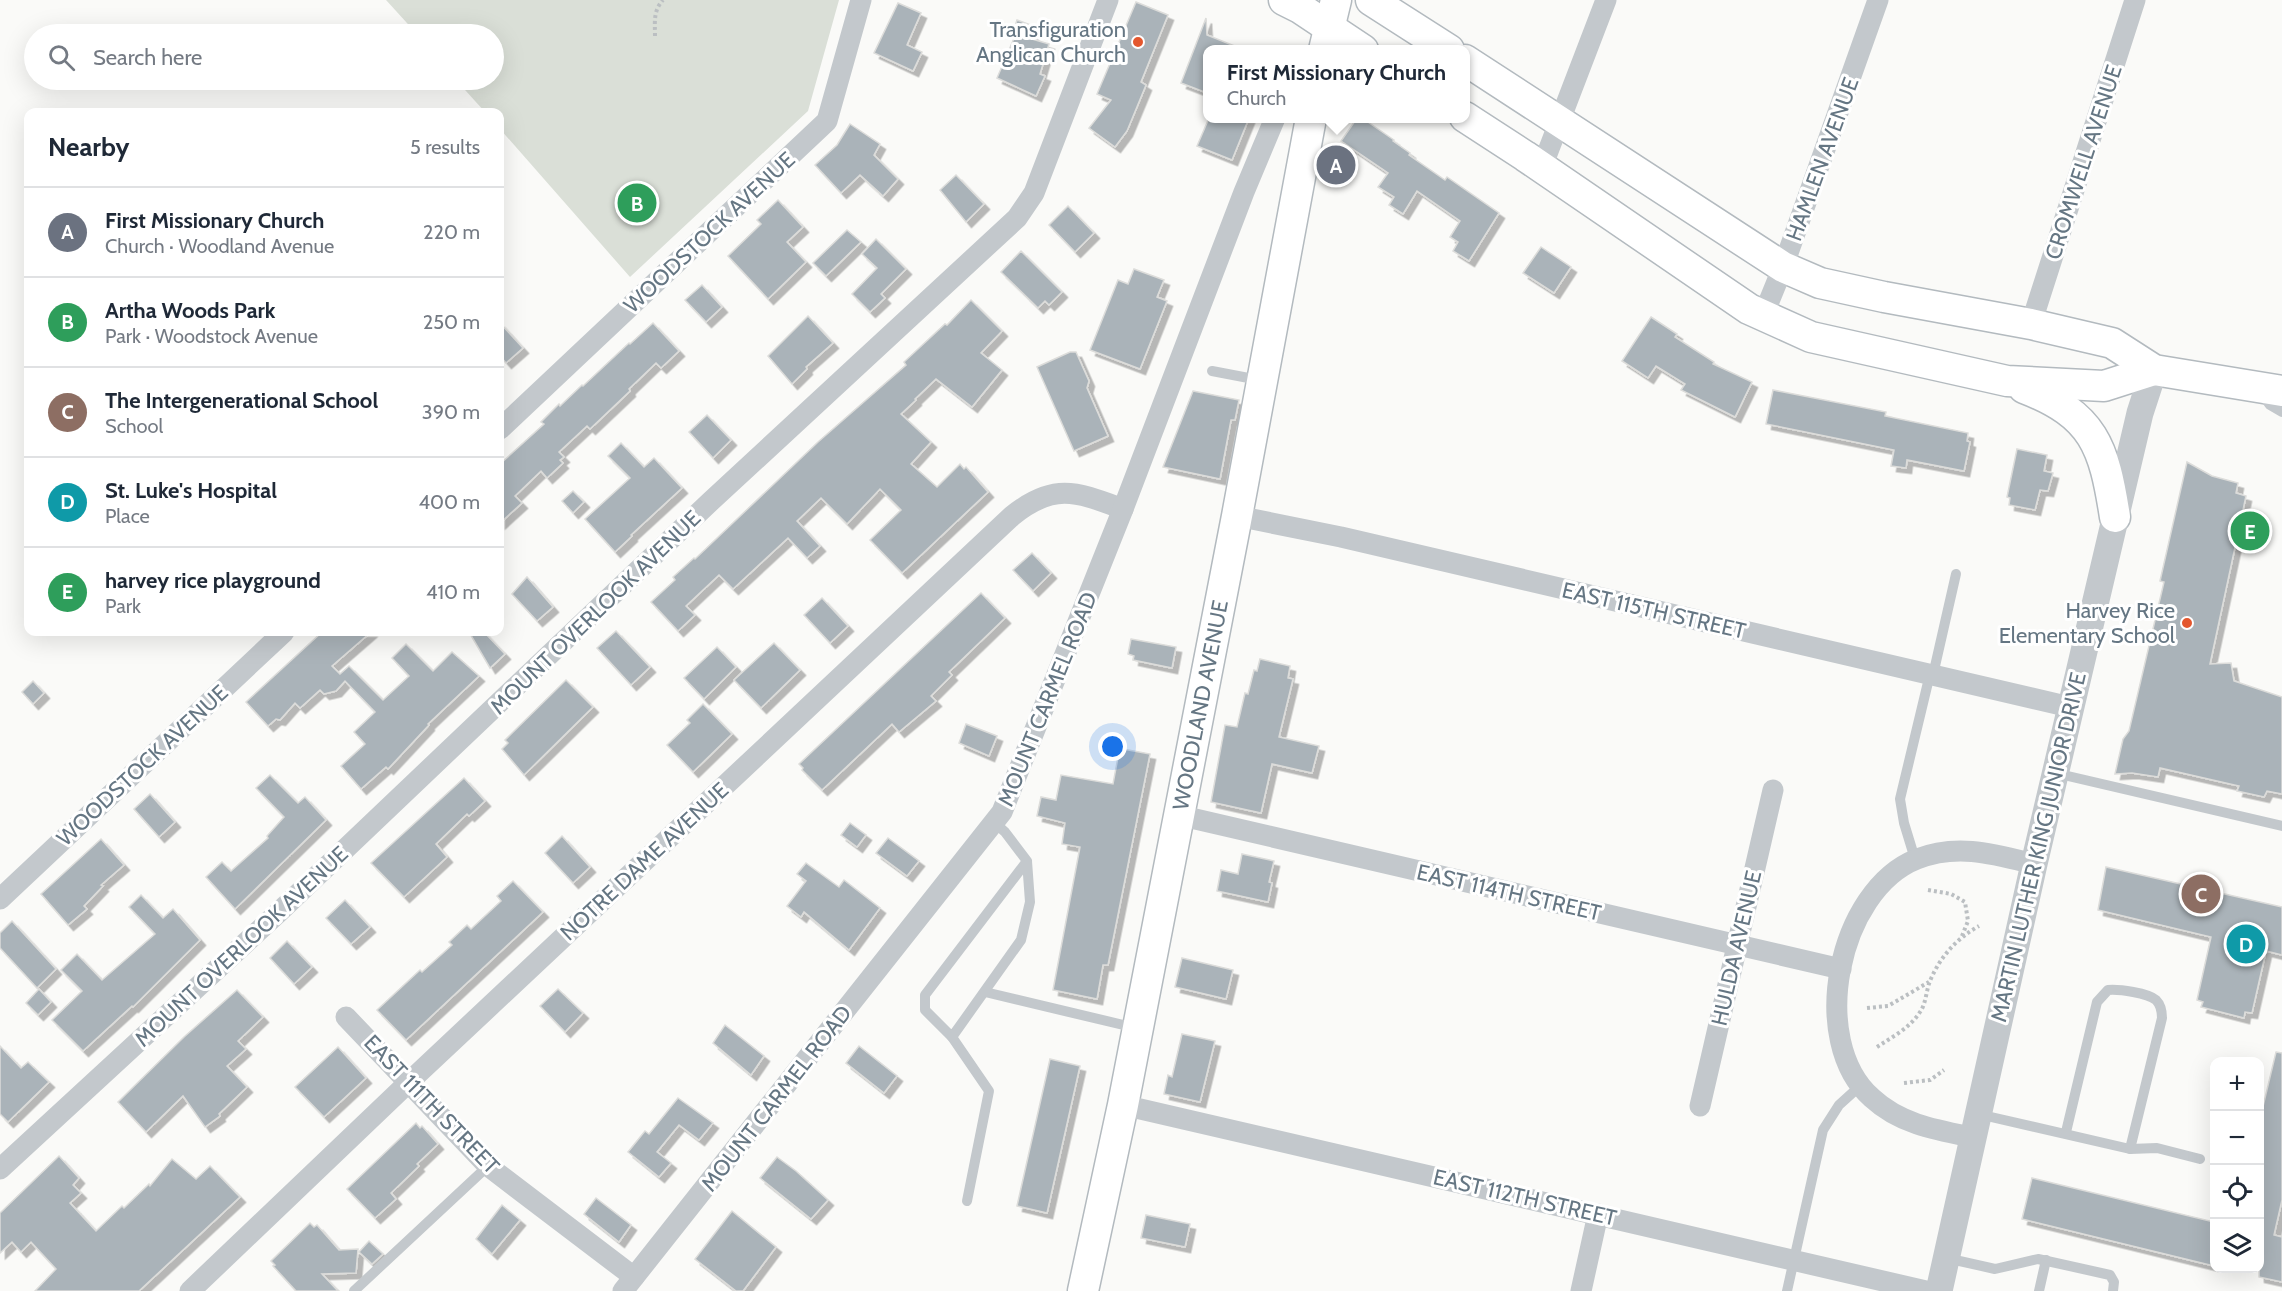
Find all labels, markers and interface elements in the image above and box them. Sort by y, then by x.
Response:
place label: Transfiguration Anglican Church [976,16,1126,68]
search box [24,24,504,90]
marker: Transfiguration Anglican Church [1131,35,1145,49]
icon: search [45,41,78,74]
text: Search here [93,44,202,71]
popup [1203,45,1470,123]
text: First Missionary Church [1227,59,1446,86]
street label: CROMWELL AVENUE [2039,62,2128,263]
street label: HAMLEN AVENUE [1780,74,1865,245]
text: Church [1227,86,1286,110]
text: Nearby [48,131,129,163]
text: 5 results [410,135,480,159]
pin: A [1316,142,1356,188]
street label: WOODSTOCK AVENUE [618,146,801,319]
pin: B [618,180,656,226]
text: First Missionary Church [105,207,324,234]
text: A [61,220,74,244]
text: 220 m [423,220,480,244]
text: Church · Woodland Avenue [105,234,334,258]
text: Artha Woods Park [105,297,276,324]
text: B [61,310,74,334]
text: 250 m [423,310,480,334]
text: Park · Woodstock Avenue [105,324,318,348]
text: The Intergenerational School [105,387,378,414]
text: C [61,400,74,424]
text: 390 m [422,400,480,424]
text: School [105,414,163,438]
text: St. Luke's Hospital [105,477,277,504]
text: D [60,490,75,514]
text: 400 m [418,490,480,514]
text: Place [105,504,150,528]
street label: MOUNT OVERLOOK AVENUE [485,505,706,720]
pin: E [2230,508,2270,554]
text: harvey rice playground [105,567,321,594]
street label: EAST 115TH STREET [1559,576,1749,645]
text: E [62,580,73,604]
text: 410 m [426,580,480,604]
street label: MOUNT CARMEL ROAD [992,588,1103,810]
text: Park [105,594,141,618]
place label: Harvey Rice Elementary School [1999,597,2176,649]
street label: WOODLAND AVENUE [1167,598,1234,812]
marker: Harvey Rice Elementary School [2180,616,2194,630]
street label: MARTIN LUTHER KING JUNIOR DRIVE [1985,670,2092,1025]
street label: WOODSTOCK AVENUE [51,679,234,852]
your location [1098,732,1127,761]
street label: NOTRE DAME AVENUE [555,777,734,946]
street label: MOUNT OVERLOOK AVENUE [129,840,354,1052]
street label: EAST 114TH STREET [1414,858,1604,927]
street label: HULDA AVENUE [1706,868,1767,1028]
pin: C [2182,872,2220,916]
pin: D [2226,922,2266,966]
street label: MOUNT CARMEL ROAD [695,1000,857,1197]
street label: EAST 111TH STREET [358,1029,505,1180]
map controls [2210,1057,2264,1273]
button: + [2210,1057,2264,1111]
button: − [2210,1111,2264,1165]
street label: EAST 112TH STREET [1431,1163,1619,1232]
button: locate [2210,1165,2264,1219]
button: layers [2210,1219,2264,1273]

